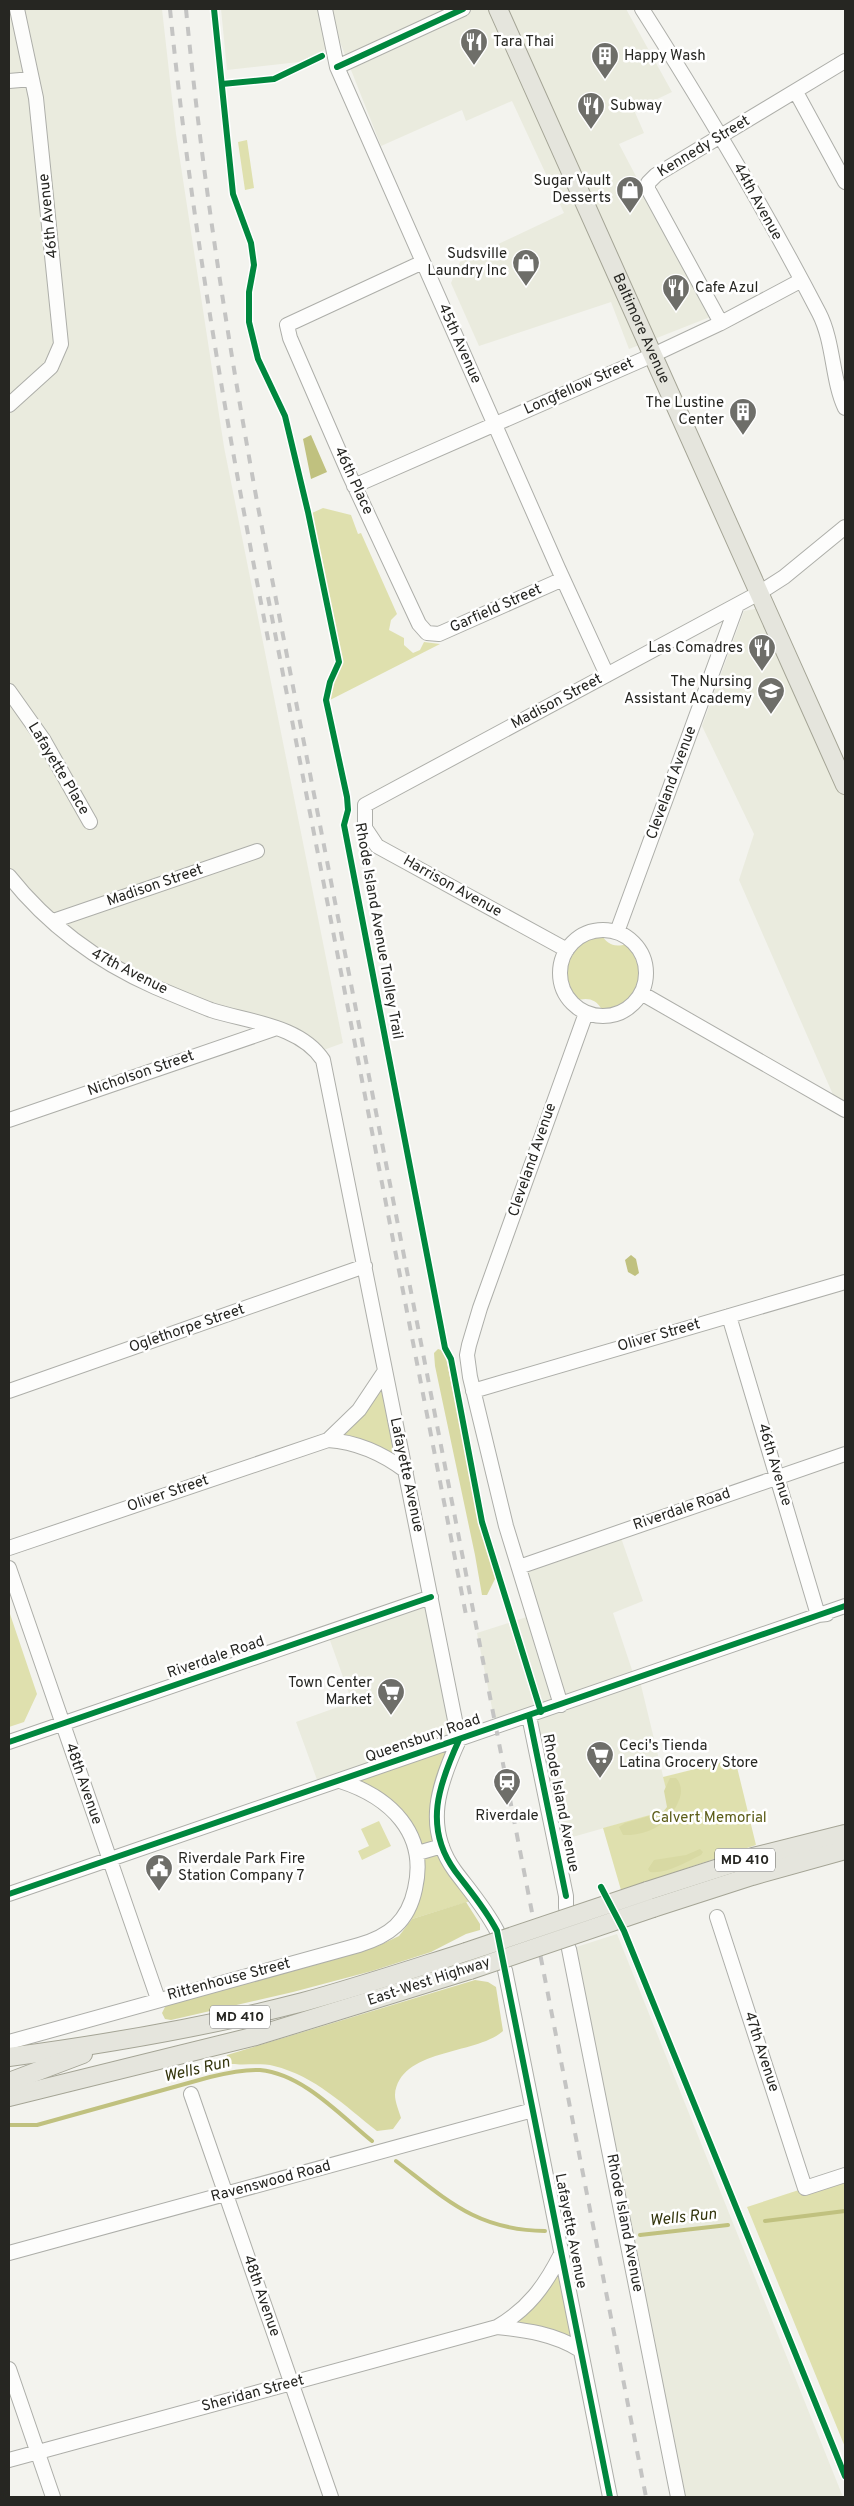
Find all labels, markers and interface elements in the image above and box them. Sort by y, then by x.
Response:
restaurant icon: Tara Thai [459,27,489,66]
place label: Tara Thai [493,33,554,52]
building icon: Happy Wash [590,41,620,80]
place label: Happy Wash [624,47,706,66]
restaurant icon: Subway [576,91,606,130]
place label: Subway [610,97,662,116]
street label: Kennedy Street [654,112,754,182]
street label: 44th Avenue [728,160,786,244]
place label: Sugar Vault Desserts [534,172,611,208]
street label: 46th Avenue [35,173,63,259]
shop icon: Sugar Vault Desserts [615,175,645,214]
place label: Sudsville Laundry Inc [427,245,507,281]
shop icon: Sudsville Laundry Inc [511,248,541,287]
street label: Baltimore Avenue [608,270,674,387]
restaurant icon: Cafe Azul [661,273,691,312]
place label: Cafe Azul [695,279,758,298]
street label: 45th Avenue [433,301,485,387]
street label: Longfellow Street [521,354,637,420]
place label: The Lustine Center [645,394,724,430]
building icon: The Lustine Center [728,397,758,436]
street label: 46th Place [329,444,377,518]
street label: Garfield Street [447,580,545,638]
restaurant icon: Las Comadres [747,633,777,672]
place label: Las Comadres [648,639,743,658]
street label: Madison Street [508,670,606,734]
place label: The Nursing Assistant Academy [624,673,752,709]
school or university icon: The Nursing Assistant Academy [756,676,786,715]
street label: Lafayette Place [23,719,93,819]
street label: Cleveland Avenue [643,724,701,842]
street label: Rhode Island Avenue Trolley Trail [350,821,406,1041]
street label: Harrison Avenue [399,852,505,922]
street label: Madison Street [104,861,206,911]
street label: 47th Avenue [88,945,170,999]
street label: Nicholson Street [85,1047,197,1101]
street label: Cleveland Avenue [505,1101,561,1219]
street label: Oglethorpe Street [127,1300,247,1358]
street label: Oliver Street [615,1315,703,1357]
street label: Lafayette Avenue [385,1416,427,1534]
street label: 46th Avenue [752,1422,796,1508]
street label: Oliver Street [125,1471,211,1517]
street label: Riverdale Road [631,1484,733,1536]
street label: Riverdale Road [165,1632,267,1684]
place label: Town Center Market [288,1674,372,1710]
supermarket icon: Town Center Market [376,1677,406,1716]
street label: Queensbury Road [363,1710,483,1768]
street label: Rhode Island Avenue [537,1732,583,1874]
place label: Ceci's Tienda Latina Grocery Store [619,1737,758,1773]
supermarket icon: Ceci's Tienda Latina Grocery Store [585,1740,615,1779]
street label: 48th Avenue [60,1741,106,1827]
station icon: Riverdale [492,1767,522,1806]
place label: Riverdale [475,1807,539,1826]
park label: Calvert Memorial [651,1809,767,1828]
road number: MD 410 [715,1848,775,1872]
place label: Riverdale Park Fire Station Company 7 [178,1850,305,1886]
public building icon: Riverdale Park Fire Station Company 7 [144,1853,174,1892]
street label: East-West Highway [365,1953,493,2011]
street label: Rittenhouse Street [165,1954,293,2006]
road number: MD 410 [210,2005,270,2028]
street label: 47th Avenue [739,2009,783,2095]
water label: Wells Run [162,2053,232,2087]
street label: Rhode Island Avenue [601,2152,647,2294]
street label: Ravenswood Road [209,2157,333,2207]
street label: Lafayette Avenue [550,2172,590,2290]
water label: Wells Run [649,2205,718,2231]
street label: 48th Avenue [238,2253,284,2339]
street label: Sheridan Street [200,2371,306,2417]

